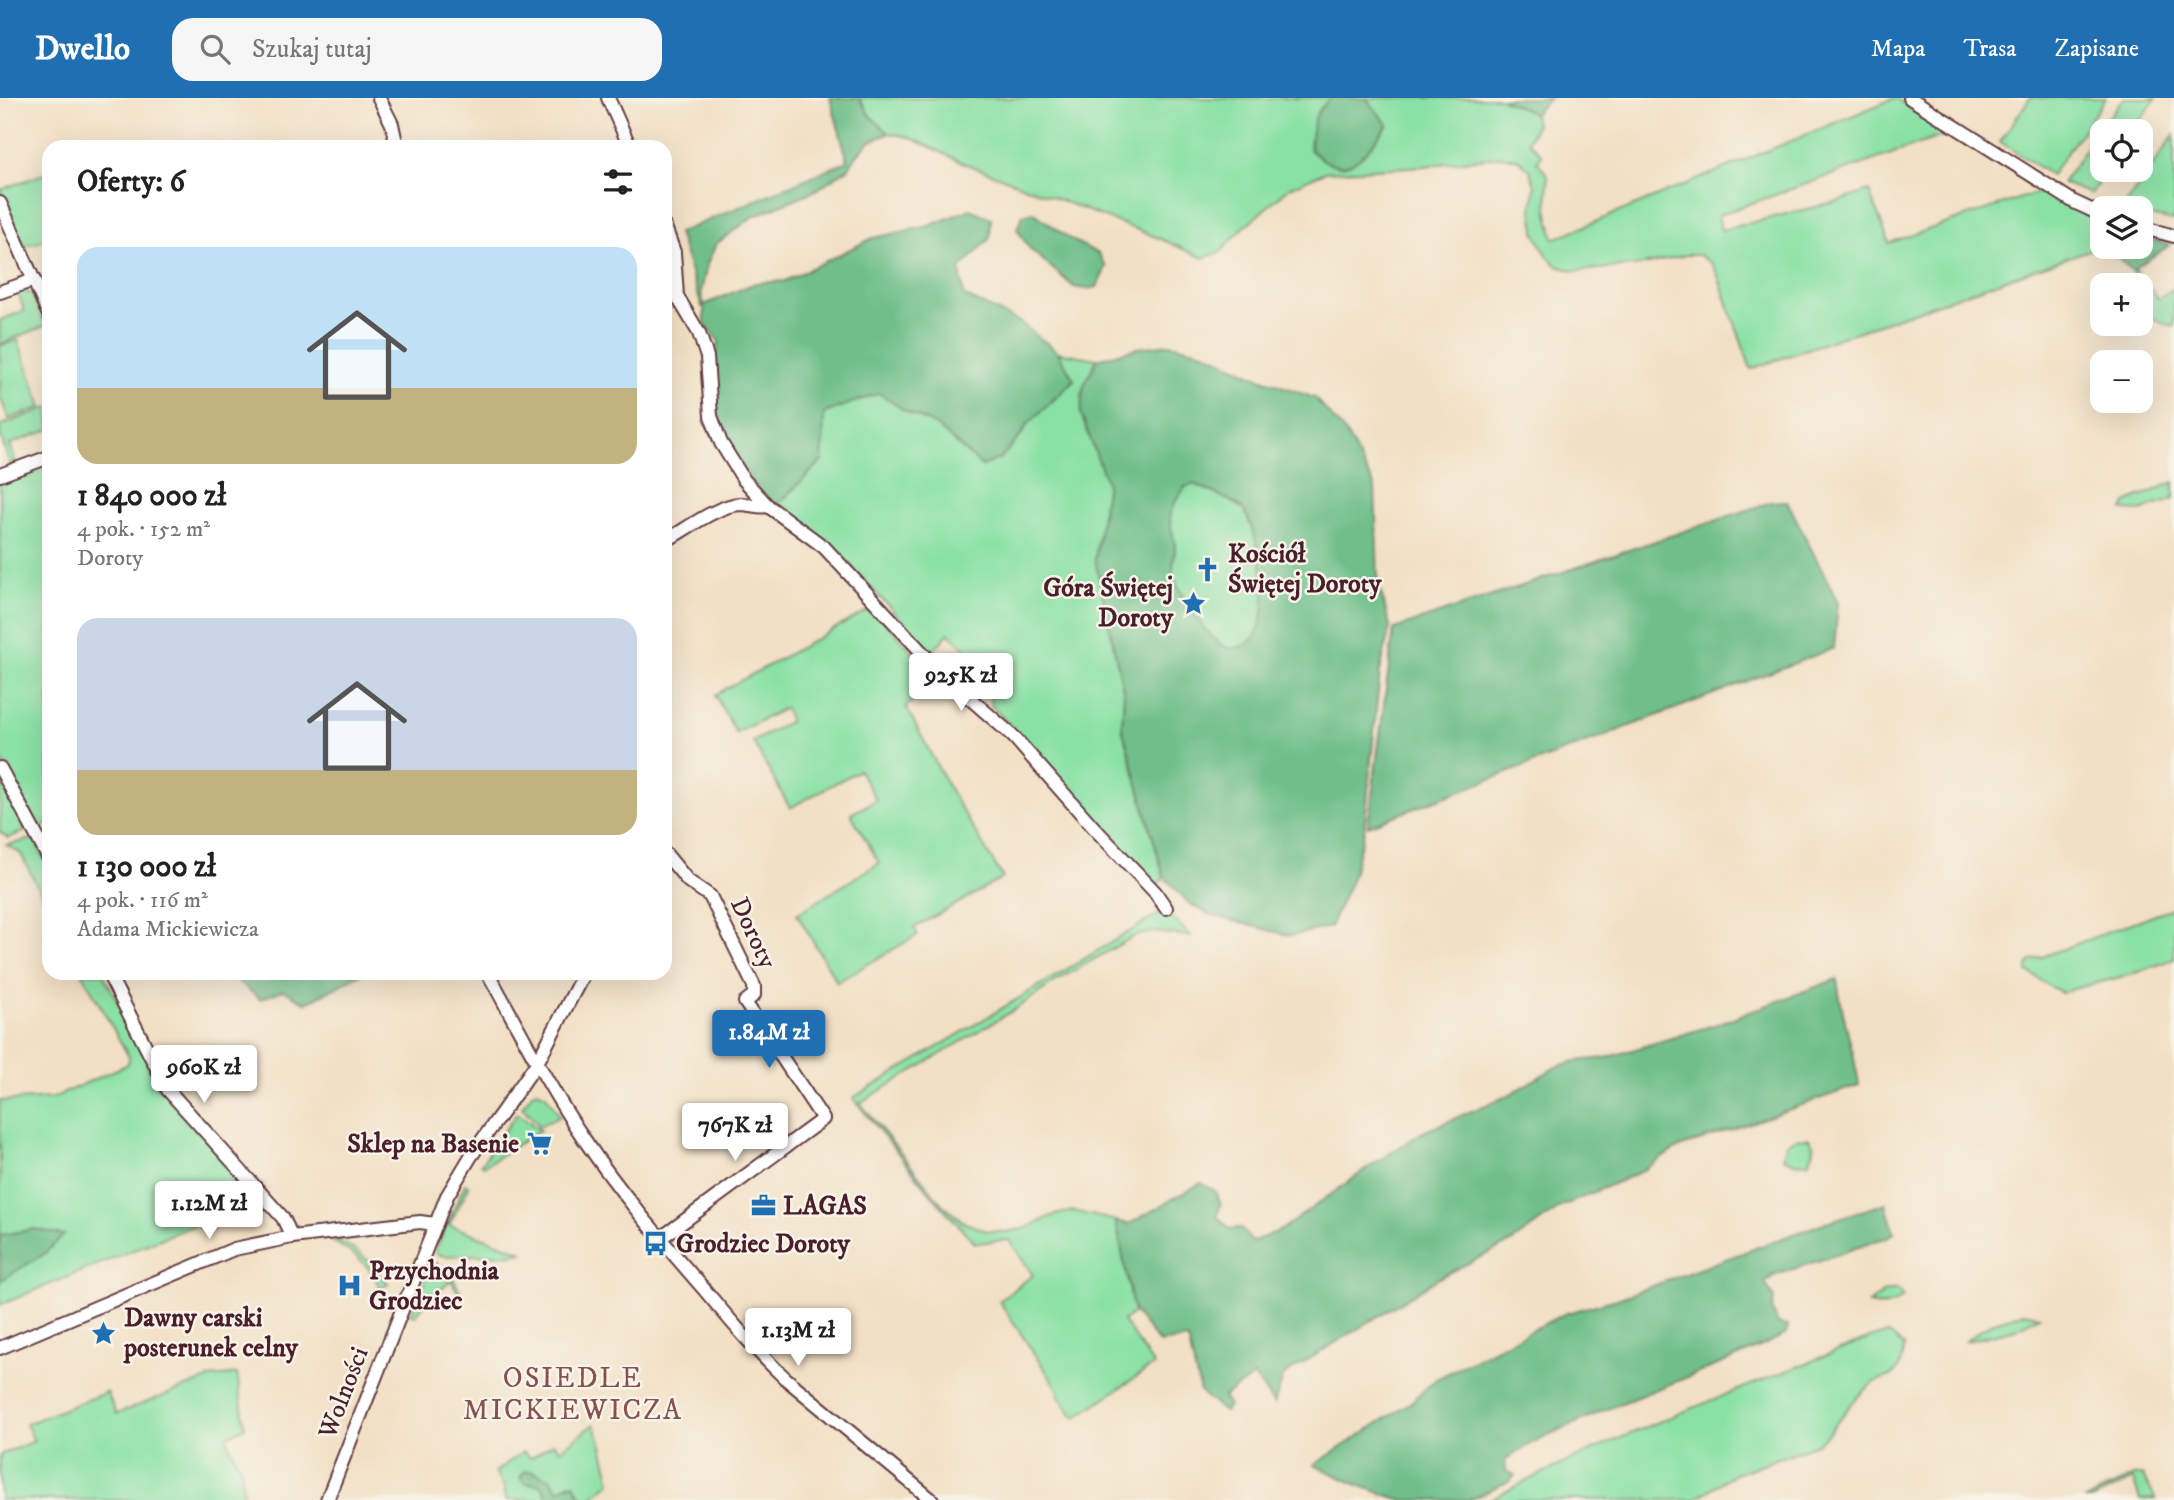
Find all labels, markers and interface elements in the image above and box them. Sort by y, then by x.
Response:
search box [172,18,662,81]
text: Dwello [35,29,130,70]
icon: search [196,30,234,68]
text: Szukaj tutaj [252,33,372,66]
text: Mapa [1871,34,1925,64]
text: Trasa [1963,34,2017,64]
text: Zapisane [2055,34,2139,64]
map controls [2090,119,2153,413]
button: locate [2090,119,2153,182]
icon: filters [599,163,637,201]
text: Oferty: 6 [77,164,185,201]
button: layers [2090,196,2153,259]
button: + [2090,273,2153,336]
icon: home [294,292,420,418]
button: − [2090,350,2153,413]
text: 1 840 000 zł [77,478,226,515]
text: 4 pok. · 152 m² [77,515,210,544]
place label: Kościół Świętej Doroty [1228,538,1382,601]
text: Doroty [77,544,143,573]
church icon: Kościół Świętej Doroty [1194,555,1222,583]
place label: Góra Świętej Doroty [1043,571,1174,635]
place icon: Góra Świętej Doroty [1179,589,1207,617]
pin: 925K zł [896,654,1026,713]
text: 925K zł [925,661,997,690]
icon: home [294,663,420,789]
text: 1 130 000 zł [77,849,216,886]
text: 4 pok. · 116 m² [77,886,208,915]
street label: Doroty [722,892,784,975]
text: Adama Mickiewicza [77,915,259,944]
pin: 1.84M zł [697,1010,841,1070]
text: 1.84M zł [728,1018,810,1047]
pin: 960K zł [139,1046,269,1105]
text: 960K zł [167,1053,241,1082]
pin: 767K zł [670,1104,800,1163]
text: 767K zł [698,1111,772,1140]
place label: Sklep na Basenie [347,1128,519,1161]
supermarket icon: Sklep na Basenie [525,1130,553,1158]
pin: 1.12M zł [137,1182,281,1241]
text: 1.12M zł [171,1189,247,1218]
place label: LAGAS [783,1190,867,1223]
office icon: LAGAS [749,1192,777,1220]
place label: Grodziec Doroty [676,1228,851,1261]
bus stop icon: Grodziec Doroty [642,1230,670,1258]
place label: Przychodnia Grodziec [369,1255,500,1318]
hospital icon: Przychodnia Grodziec [335,1272,363,1300]
place label: Dawny carski posterunek celny [123,1302,299,1365]
pin: 1.13M zł [726,1308,870,1368]
text: 1.13M zł [761,1316,835,1345]
place icon: Dawny carski posterunek celny [90,1319,118,1347]
street label: Wolności [311,1342,377,1444]
district label: OSIEDLE MICKIEWICZA [463,1361,683,1428]

